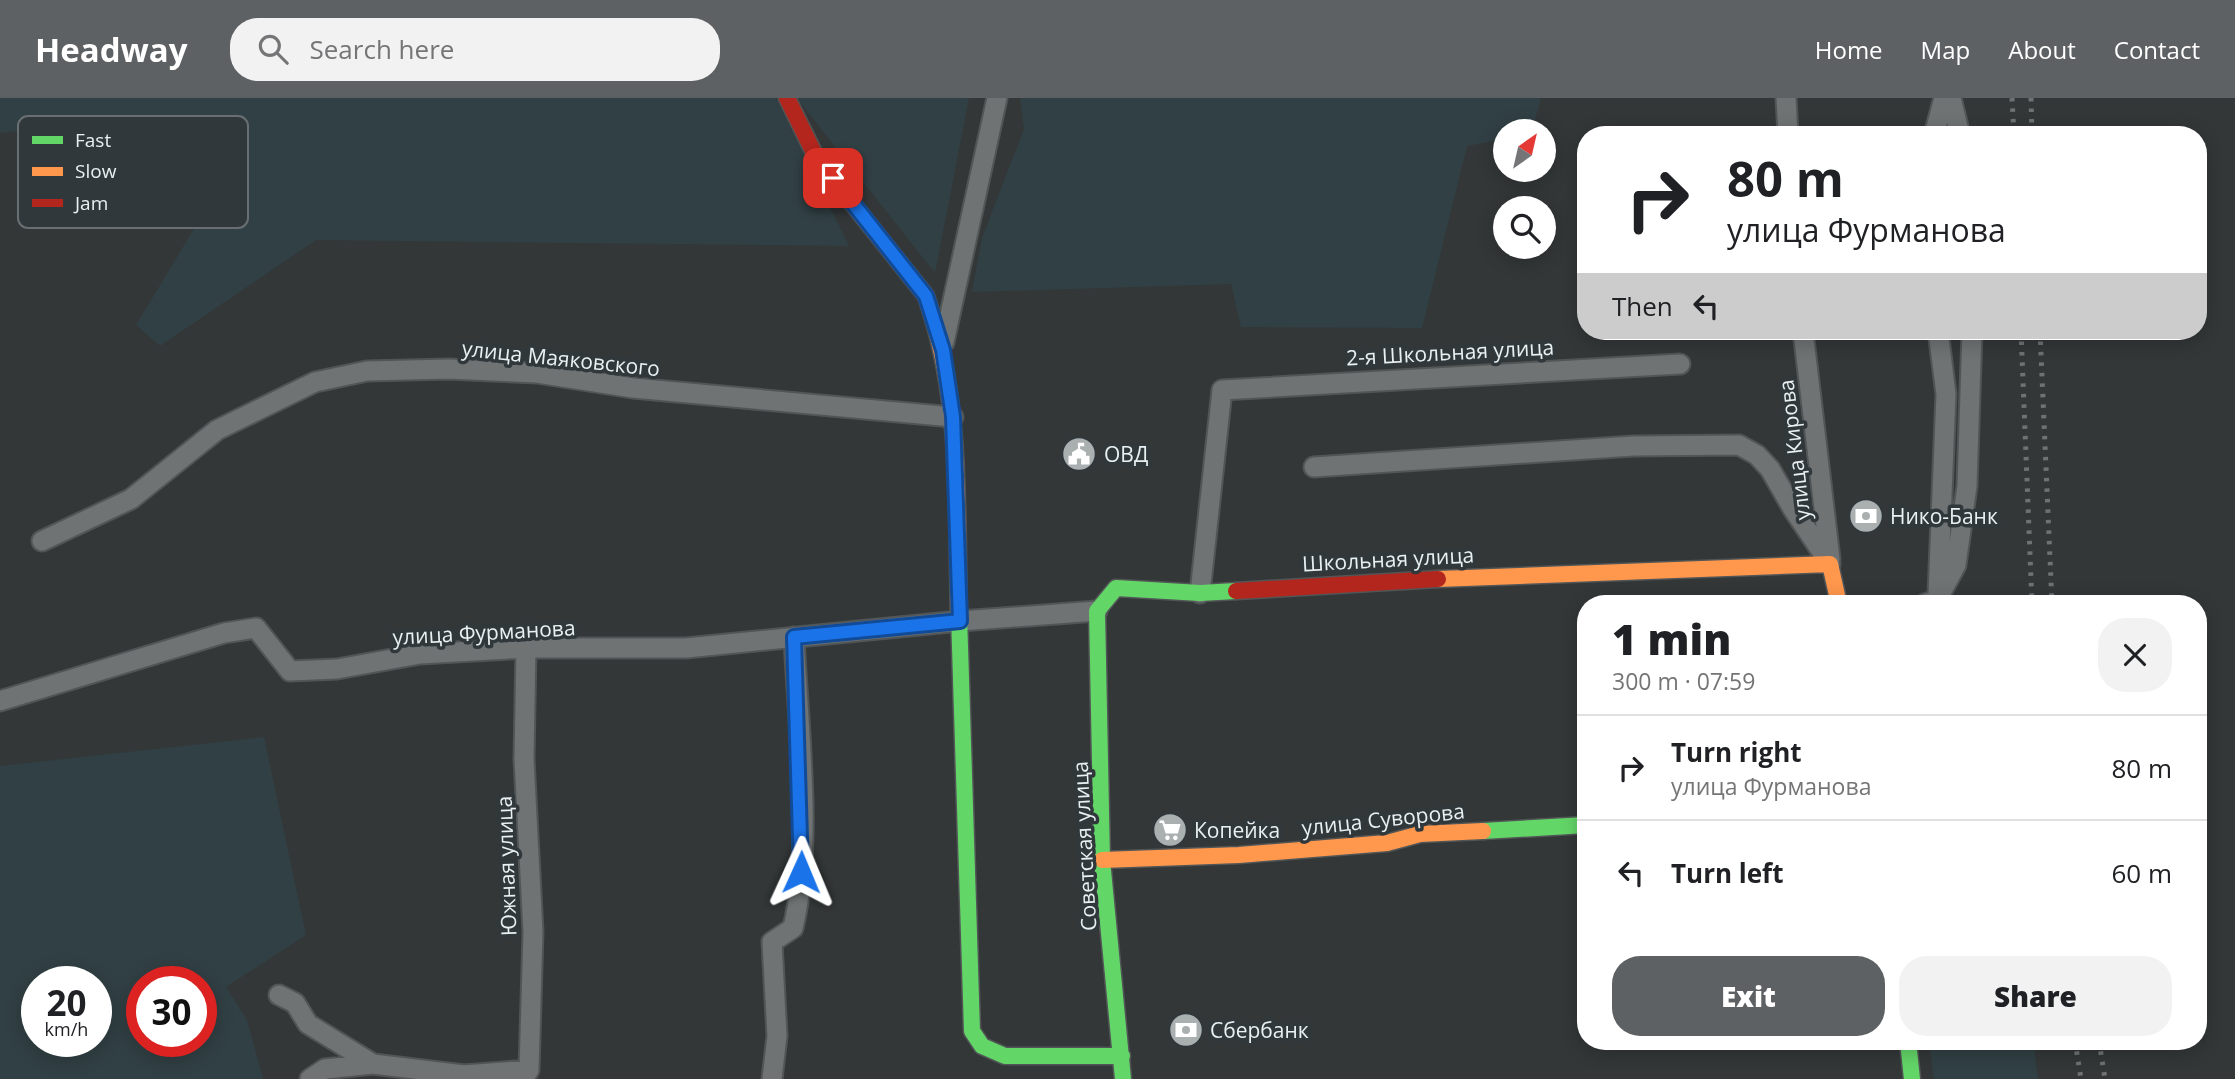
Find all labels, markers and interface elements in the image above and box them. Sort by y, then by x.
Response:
search box [230,18,720,81]
text: Headway [35,27,188,72]
icon: search [254,30,292,68]
text: Search here [310,31,454,67]
text: Home [1815,33,1883,66]
text: Map [1921,33,1970,66]
text: About [2008,33,2076,66]
text: Contact [2114,33,2200,66]
legend [18,116,248,228]
north arrow [1493,119,1556,182]
map controls [1493,119,1556,259]
text: Fast [75,127,111,153]
text: 80 m [1727,145,1844,211]
pin [803,148,863,208]
icon: right [1612,154,1703,245]
text: Slow [75,158,117,184]
icon: arrive [814,159,852,197]
text: Jam [73,190,108,216]
button: search [1493,196,1556,259]
text: улица Фурманова [1727,208,2006,251]
icon: left [1687,287,1725,325]
text: Then [1612,288,1673,324]
street label: 2-я Школьная улица [1345,333,1555,371]
street label: улица Маяковского [461,334,661,382]
street label: улица Кирова [1771,378,1817,522]
public building icon: ОВД [1060,435,1098,473]
place label: ОВД [1104,440,1148,468]
bank icon: Нико-Банк [1847,497,1885,535]
place label: Нико-Банк [1890,502,1998,530]
street label: Школьная улица [1301,541,1475,577]
text: 1 min [1612,610,1731,667]
street label: улица Фурманова [392,613,576,651]
button: close [2098,618,2172,692]
text: 300 m · 07:59 [1612,665,1755,697]
text: Turn right [1671,734,1802,770]
icon: right [1612,749,1650,787]
text: 80 m [2111,750,2172,786]
street label: Советская улица [1066,760,1102,932]
text: улица Фурманова [1671,770,1871,802]
street label: Южная улица [490,795,522,937]
street label: улица Суворова [1300,797,1466,841]
supermarket icon: Копейка [1151,811,1189,849]
place label: Копейка [1194,816,1280,844]
position arrow [764,835,838,909]
icon: left [1612,854,1650,892]
text: Turn left [1671,855,1783,891]
text: 60 m [2111,855,2172,891]
button: Exit [1612,956,1885,1036]
button: Share [1899,956,2172,1036]
speed limit sign: 30 [126,966,217,1057]
text: 20 [46,979,87,1026]
bank icon: Сбербанк [1167,1011,1205,1049]
place label: Сбербанк [1210,1016,1309,1044]
text: km/h [45,1017,88,1041]

